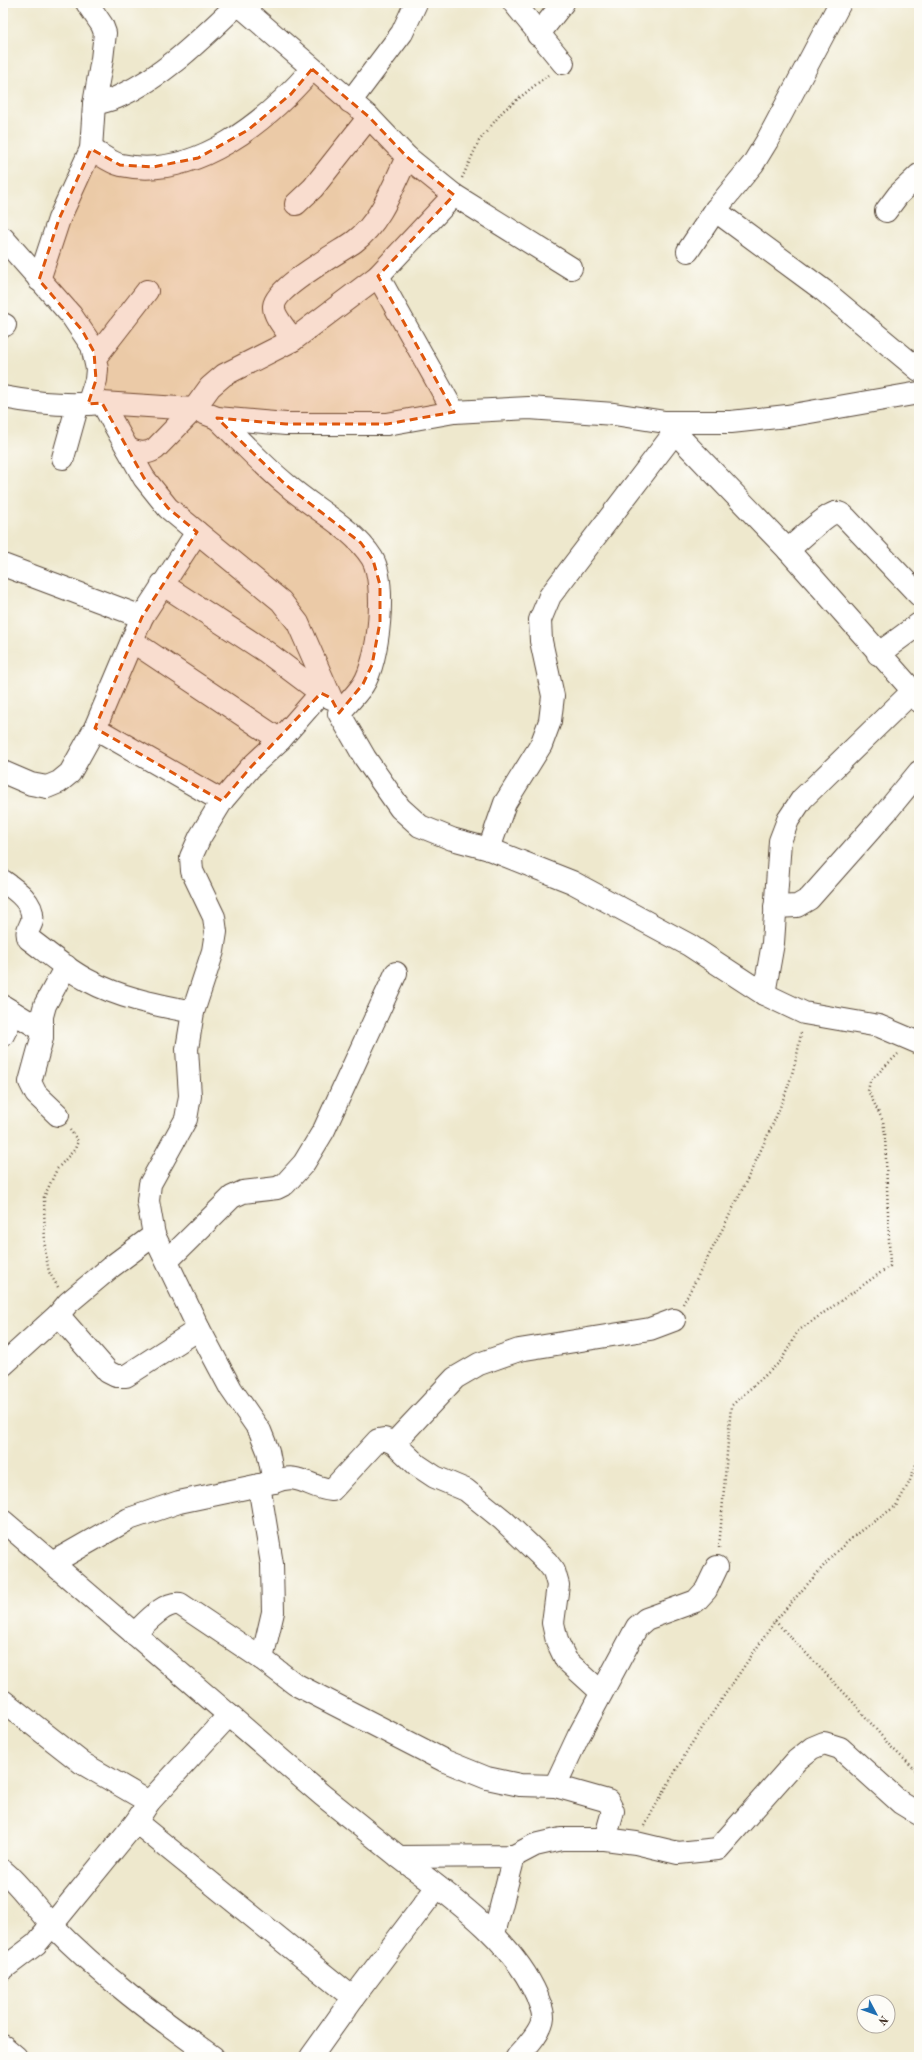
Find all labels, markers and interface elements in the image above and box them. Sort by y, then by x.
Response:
north arrow [856,1994,896,2034]
text: N [875,2013,889,2027]

